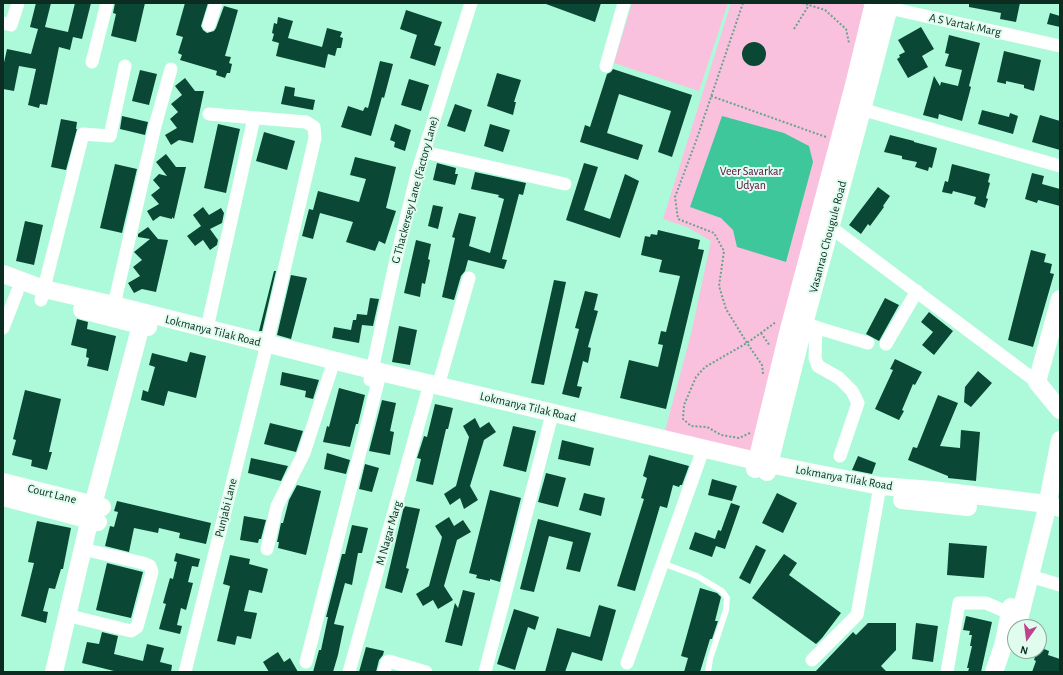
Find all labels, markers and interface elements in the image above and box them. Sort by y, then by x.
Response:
street label: A S Vartak Marg [928,10,1002,40]
street label: G Thackersey Lane (Factory Lane) [388,115,442,265]
park label: Veer Savarkar Udyan [720,164,782,192]
street label: Vasanrao Chougule Road [806,179,850,295]
street label: Lokmanya Tilak Road [164,312,262,350]
street label: Lokmanya Tilak Road [479,389,577,425]
street label: Lokmanya Tilak Road [794,462,894,494]
street label: Punjabi Lane [212,477,240,539]
street label: Court Lane [26,481,78,507]
street label: M Nagar Marg [373,499,405,567]
north arrow [1007,619,1047,659]
text: N [1019,644,1029,656]

